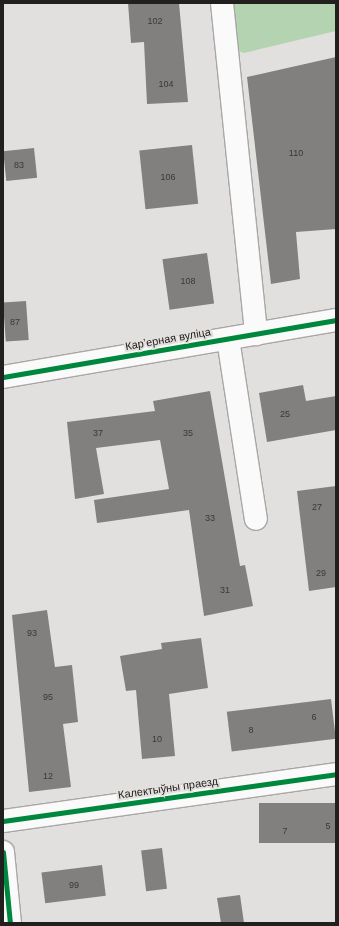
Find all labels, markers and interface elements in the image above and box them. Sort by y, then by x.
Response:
house number: 102 [147,16,163,26]
house number: 104 [158,79,174,89]
house number: 110 [289,148,303,158]
house number: 83 [14,160,24,170]
house number: 106 [160,172,176,182]
house number: 108 [180,276,196,286]
house number: 87 [10,317,20,327]
street label: Карʼерная вуліца [124,325,212,353]
house number: 25 [280,409,290,419]
house number: 37 [93,428,103,438]
house number: 35 [183,428,193,438]
house number: 27 [312,502,322,512]
house number: 33 [205,513,215,523]
house number: 29 [316,568,326,578]
house number: 31 [220,585,230,595]
house number: 93 [27,628,37,638]
house number: 95 [43,692,53,702]
house number: 6 [311,712,317,722]
house number: 8 [248,725,254,735]
house number: 10 [152,734,162,744]
house number: 12 [43,771,53,781]
street label: Калектыўны праезд [117,774,219,802]
house number: 5 [325,821,331,831]
house number: 7 [282,826,288,836]
house number: 99 [69,880,79,890]

